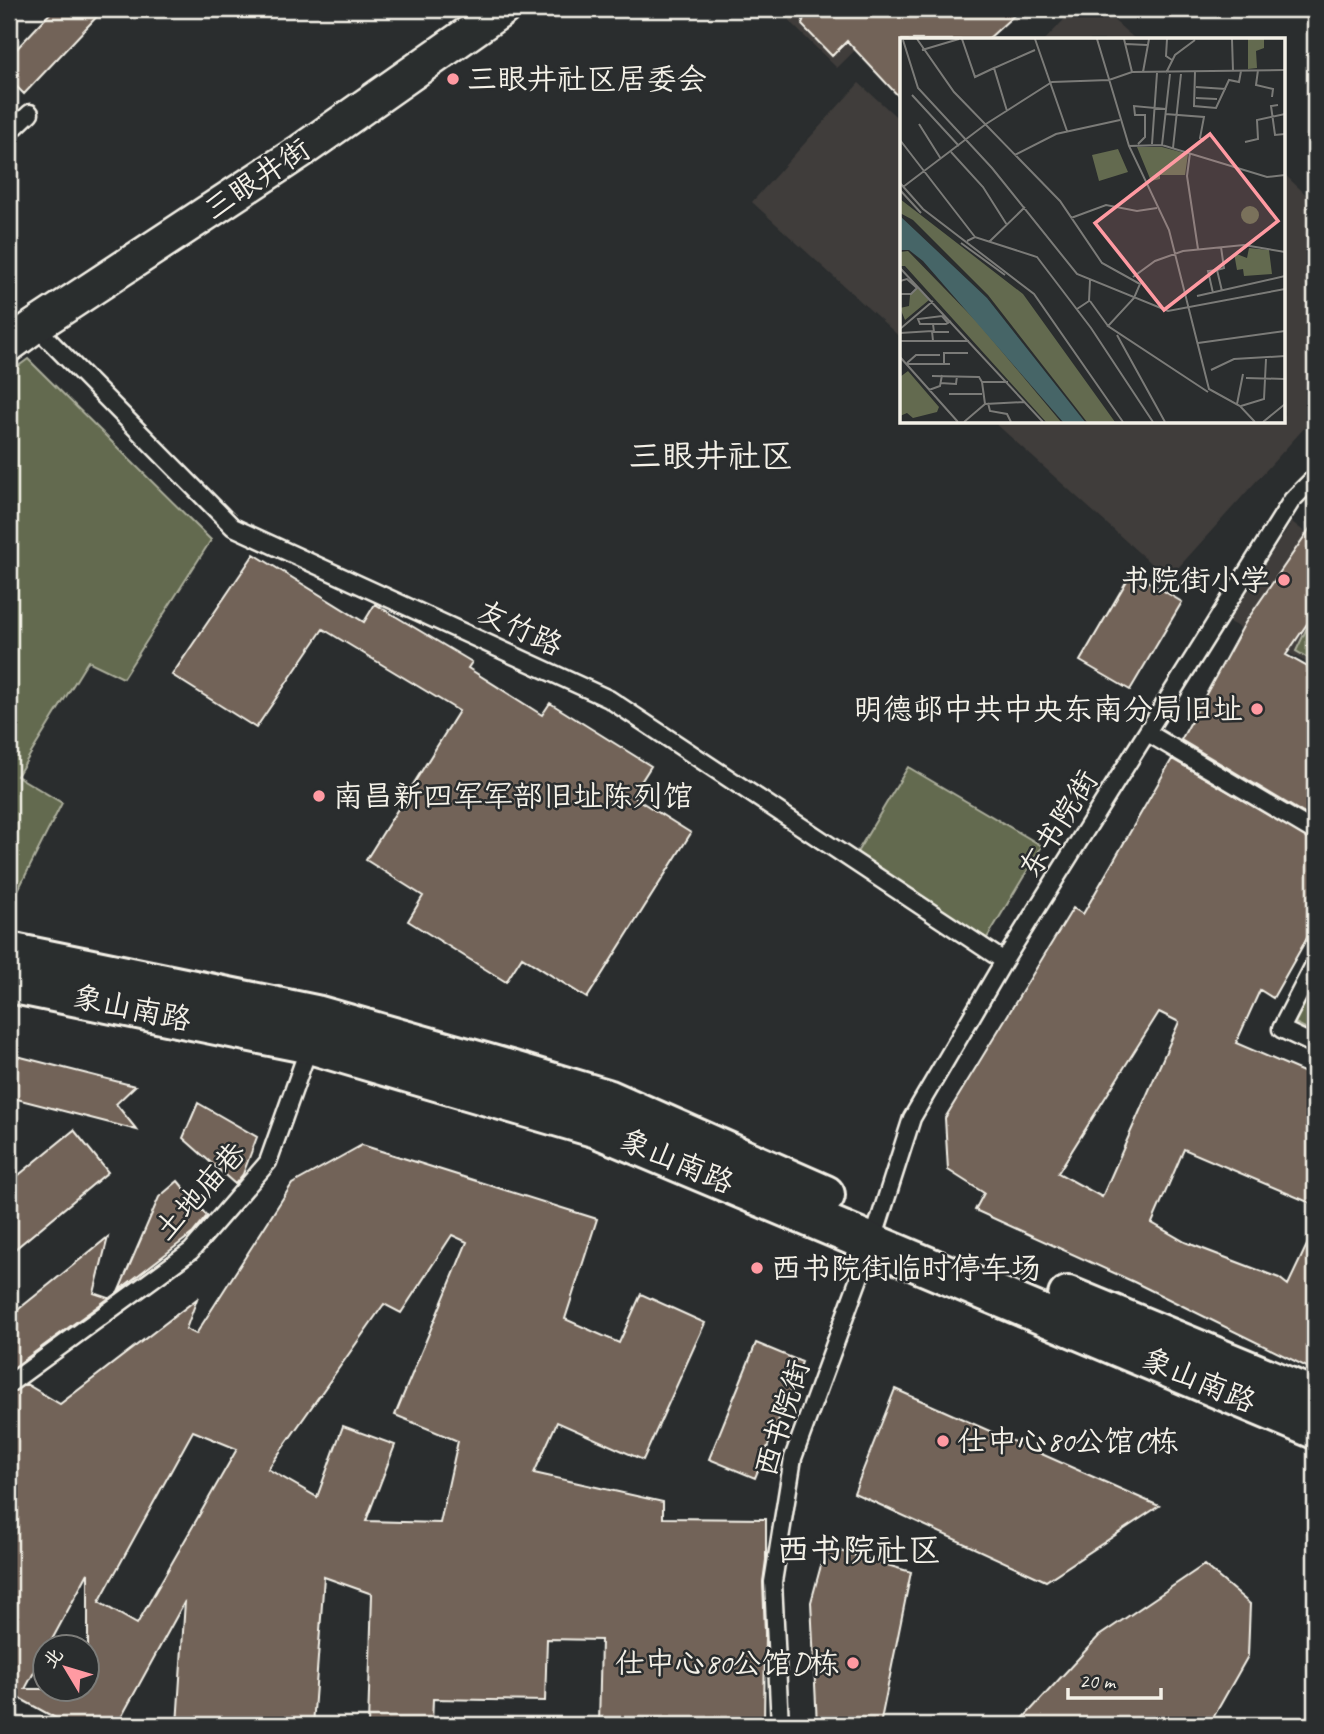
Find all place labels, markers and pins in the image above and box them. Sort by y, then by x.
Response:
place label: 三眼井社区居委会 [467,60,707,98]
marker: 三眼井社区居委会 [445,71,461,87]
place label: 书院街小学 [1120,561,1270,599]
marker: 书院街小学 [1276,572,1292,588]
place label: 明德邨中共中央东南分局旧址 [853,690,1243,728]
marker: 明德邨中共中央东南分局旧址 [1249,701,1265,717]
place label: 南昌新四军军部旧址陈列馆 [333,777,693,815]
marker: 南昌新四军军部旧址陈列馆 [311,788,327,804]
place label: 西书院街临时停车场 [771,1249,1041,1287]
marker: 西书院街临时停车场 [749,1260,765,1276]
place label: 仕中心80公馆C栋 [957,1422,1178,1460]
marker: 仕中心80公馆C栋 [935,1433,951,1449]
place label: 仕中心80公馆D栋 [615,1644,839,1682]
marker: 仕中心80公馆D栋 [845,1655,861,1671]

